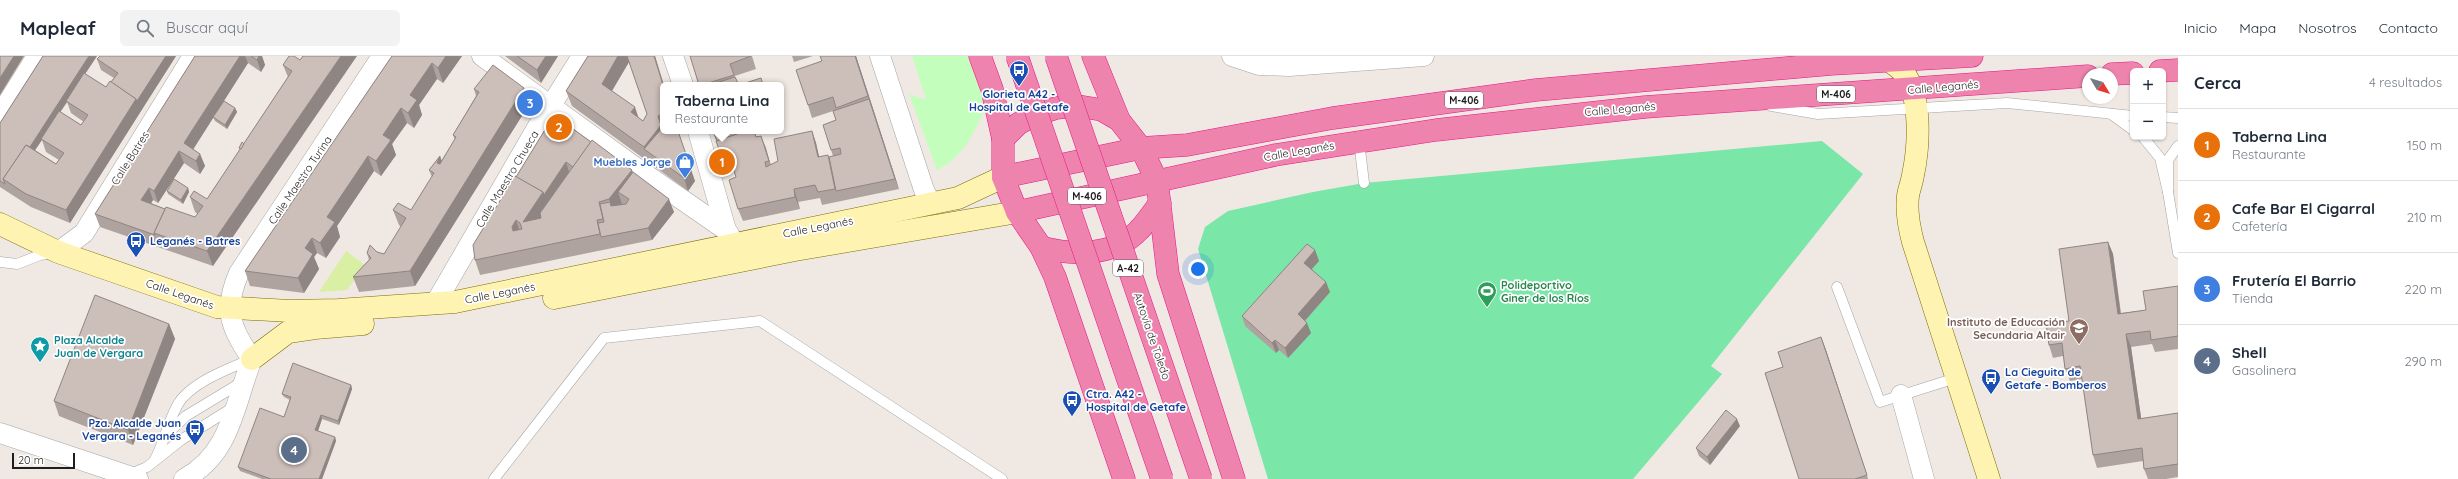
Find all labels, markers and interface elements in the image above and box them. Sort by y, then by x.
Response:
search box [120,10,400,46]
text: Mapleaf [20,16,96,40]
icon: search [134,17,156,39]
text: Buscar aquí [166,18,248,37]
text: Inicio [2184,19,2217,37]
text: Mapa [2239,19,2276,37]
text: Nosotros [2298,19,2357,37]
text: Contacto [2379,19,2438,37]
bus stop icon: Glorieta A42 - Hospital de Getafe [1008,59,1030,87]
north arrow [2082,68,2118,104]
map controls [2130,68,2166,140]
button: + [2130,68,2166,104]
text: Cerca [2194,72,2241,93]
text: 4 resultados [2369,74,2442,90]
street label: Calle Leganés [1907,77,1979,97]
popup [660,82,784,134]
road number: M-406 [1817,86,1855,102]
place label: Glorieta A42 - Hospital de Getafe [969,87,1070,114]
pin: 3 [517,88,543,118]
text: Taberna Lina [675,91,769,110]
road number: M-406 [1445,92,1483,108]
street label: Calle Leganés [1584,99,1656,119]
button: − [2130,104,2166,140]
text: Restaurante [675,110,748,126]
pin: 2 [546,112,572,142]
text: Taberna Lina [2232,127,2327,146]
street label: Calle Batres [108,128,152,188]
street label: Calle Maestro Chueca [472,128,542,230]
street label: Calle Maestro Turina [265,133,335,227]
text: 1 [2204,137,2210,153]
text: 150 m [2407,137,2442,153]
street label: Calle Leganés [1263,138,1335,164]
text: Restaurante [2232,146,2306,162]
pin: 1 [709,147,735,177]
shop icon: Muebles Jorge [674,151,696,179]
place label: Muebles Jorge [594,155,672,169]
road number: M-406 [1068,188,1106,204]
text: Cafe Bar El Cigarral [2232,199,2375,218]
text: 2 [2203,209,2211,225]
text: 210 m [2407,209,2442,225]
street label: Calle Leganés [782,213,854,241]
text: Cafetería [2232,218,2287,234]
bus stop icon: Leganés - Batres [125,230,147,258]
place label: Leganés - Batres [150,234,240,248]
your location [1188,259,1208,279]
road number: A-42 [1113,260,1143,276]
text: Frutería El Barrio [2232,271,2356,290]
street label: Calle Leganés [144,276,216,312]
place label: Polideportivo Giner de los Ríos [1501,278,1589,305]
street label: Calle Leganés [464,279,536,307]
sports icon: Polideportivo Giner de los Ríos [1476,280,1498,308]
text: 3 [2204,281,2210,297]
text: 220 m [2404,281,2442,297]
text: Tienda [2232,290,2273,306]
street label: Autovía de Toledo [1131,291,1174,382]
place label: Instituto de Educación Secundaria Altair [1947,315,2065,342]
school or university icon: Instituto de Educación Secundaria Altair [2068,317,2090,345]
place label: Plaza Alcalde Juan de Vergara [54,333,143,360]
place icon: Plaza Alcalde Juan de Vergara [29,335,51,363]
text: Shell [2232,343,2267,362]
text: 4 [2203,353,2211,369]
text: 290 m [2404,353,2442,369]
text: Gasolinera [2232,362,2296,378]
place label: La Cieguita de Getafe - Bomberos [2005,365,2106,392]
bus stop icon: La Cieguita de Getafe - Bomberos [1980,367,2002,395]
place label: Ctra. A42 - Hospital de Getafe [1086,387,1187,414]
bus stop icon: Ctra. A42 - Hospital de Getafe [1061,389,1083,417]
place label: Pza. Alcalde Juan Vergara - Leganés [82,416,181,443]
bus stop icon: Pza. Alcalde Juan Vergara - Leganés [184,418,206,446]
pin: 4 [281,435,307,465]
scale bar [12,451,75,470]
text: 20 m [18,453,44,467]

